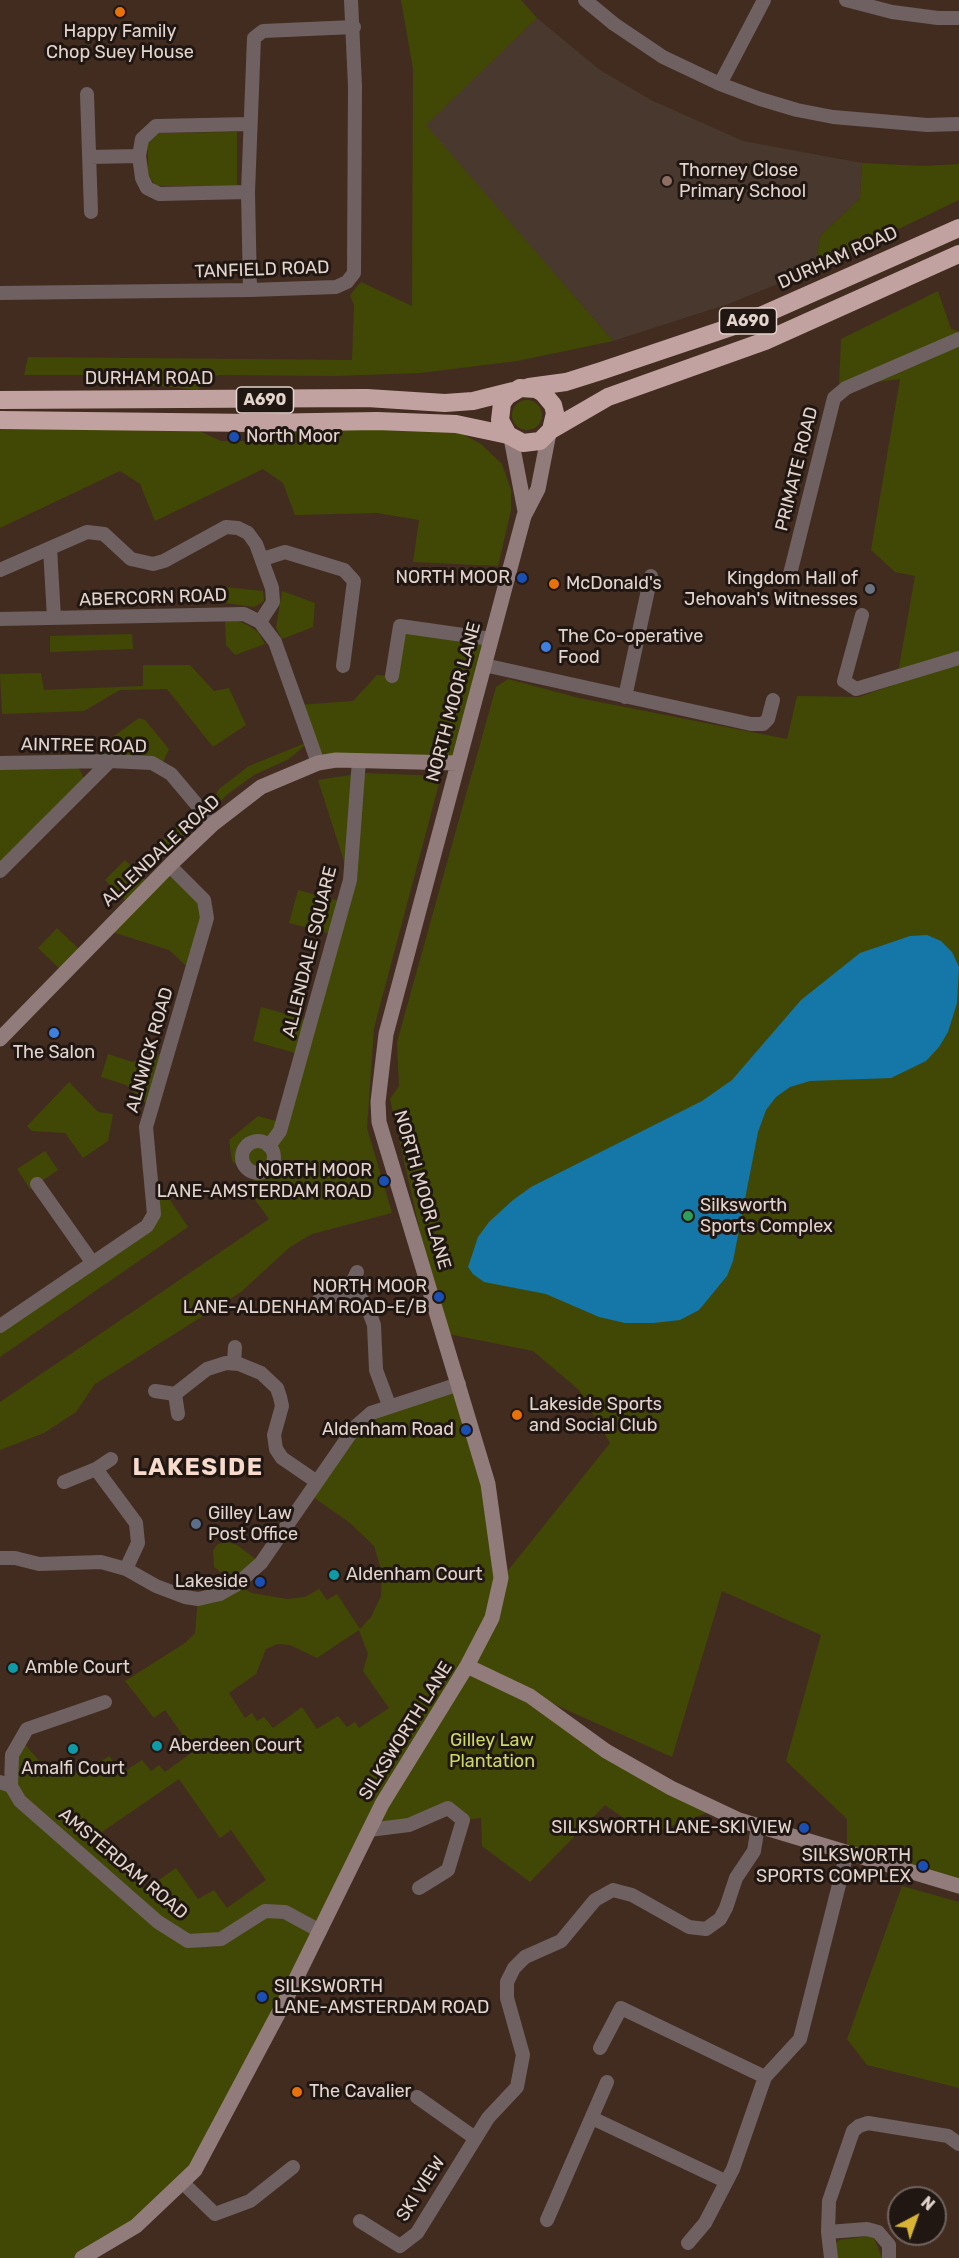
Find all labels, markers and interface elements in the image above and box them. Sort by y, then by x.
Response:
marker: Happy Family Chop Suey House [113,5,127,19]
place label: Happy Family Chop Suey House [46,21,194,63]
place label: Thorney Close Primary School [679,160,806,202]
marker: Thorney Close Primary School [660,174,674,188]
street label: DURHAM ROAD [775,222,901,294]
street label: TANFIELD ROAD [194,257,330,283]
road number: A690 [720,308,777,334]
street label: DURHAM ROAD [85,368,213,390]
road number: A690 [236,387,294,413]
street label: PRIMATE ROAD [771,405,823,533]
place label: North Moor [246,426,340,448]
marker: North Moor [227,430,241,444]
place label: NORTH MOOR [396,567,510,589]
place label: Kingdom Hall of Jehovah's Witnesses [684,568,858,610]
marker: NORTH MOOR [515,571,529,585]
place label: McDonald's [566,573,662,595]
marker: McDonald's [547,577,561,591]
marker: Kingdom Hall of Jehovah's Witnesses [863,582,877,596]
street label: ABERCORN ROAD [79,585,227,611]
street label: NORTH MOOR LANE [422,620,486,784]
place label: The Co-operative Food [558,626,703,668]
marker: The Co-operative Food [539,640,553,654]
street label: AINTREE ROAD [21,734,147,758]
street label: ALLENDALE ROAD [97,791,225,911]
street label: ALLENDALE SQUARE [278,864,342,1040]
street label: ALNWICK ROAD [122,985,178,1115]
marker: The Salon [47,1026,61,1040]
place label: The Salon [13,1042,95,1064]
street label: NORTH MOOR LANE [389,1108,455,1272]
place label: NORTH MOOR LANE-AMSTERDAM ROAD [157,1160,372,1202]
marker: NORTH MOOR LANE-AMSTERDAM ROAD [377,1174,391,1188]
place label: Silksworth Sports Complex [700,1195,833,1238]
marker: Silksworth Sports Complex [681,1209,695,1223]
place label: NORTH MOOR LANE-ALDENHAM ROAD-E/B [183,1276,427,1318]
marker: NORTH MOOR LANE-ALDENHAM ROAD-E/B [432,1290,446,1304]
place label: Lakeside Sports and Social Club [529,1394,662,1436]
marker: Lakeside Sports and Social Club [510,1408,524,1422]
place label: Aldenham Road [322,1419,454,1441]
marker: Aldenham Road [459,1423,473,1437]
district label: LAKESIDE [133,1454,263,1482]
place label: Gilley Law Post Office [208,1503,298,1546]
marker: Gilley Law Post Office [189,1517,203,1531]
place label: Aldenham Court [346,1564,482,1586]
marker: Aldenham Court [327,1568,341,1582]
place label: Lakeside [175,1571,248,1593]
marker: Lakeside [253,1575,267,1589]
place label: Amble Court [25,1657,130,1679]
street label: SILKSWORTH LANE [355,1658,457,1804]
marker: Amble Court [6,1661,20,1675]
park label: Gilley Law Plantation [449,1730,535,1772]
place label: Aberdeen Court [169,1735,302,1757]
marker: Aberdeen Court [150,1739,164,1753]
marker: Amalfi Court [66,1742,80,1756]
place label: Amalfi Court [21,1758,125,1780]
street label: AMSTERDAM ROAD [54,1804,192,1924]
place label: SILKSWORTH LANE-SKI VIEW [551,1817,792,1839]
marker: SILKSWORTH LANE-SKI VIEW [797,1821,811,1835]
place label: SILKSWORTH SPORTS COMPLEX [756,1845,911,1888]
marker: SILKSWORTH SPORTS COMPLEX [916,1859,930,1873]
place label: SILKSWORTH LANE-AMSTERDAM ROAD [274,1976,489,2018]
marker: SILKSWORTH LANE-AMSTERDAM ROAD [255,1990,269,2004]
place label: The Cavalier [309,2081,411,2103]
marker: The Cavalier [290,2085,304,2099]
street label: SKI VIEW [392,2152,450,2226]
north arrow [887,2186,947,2246]
text: N [917,2193,938,2214]

